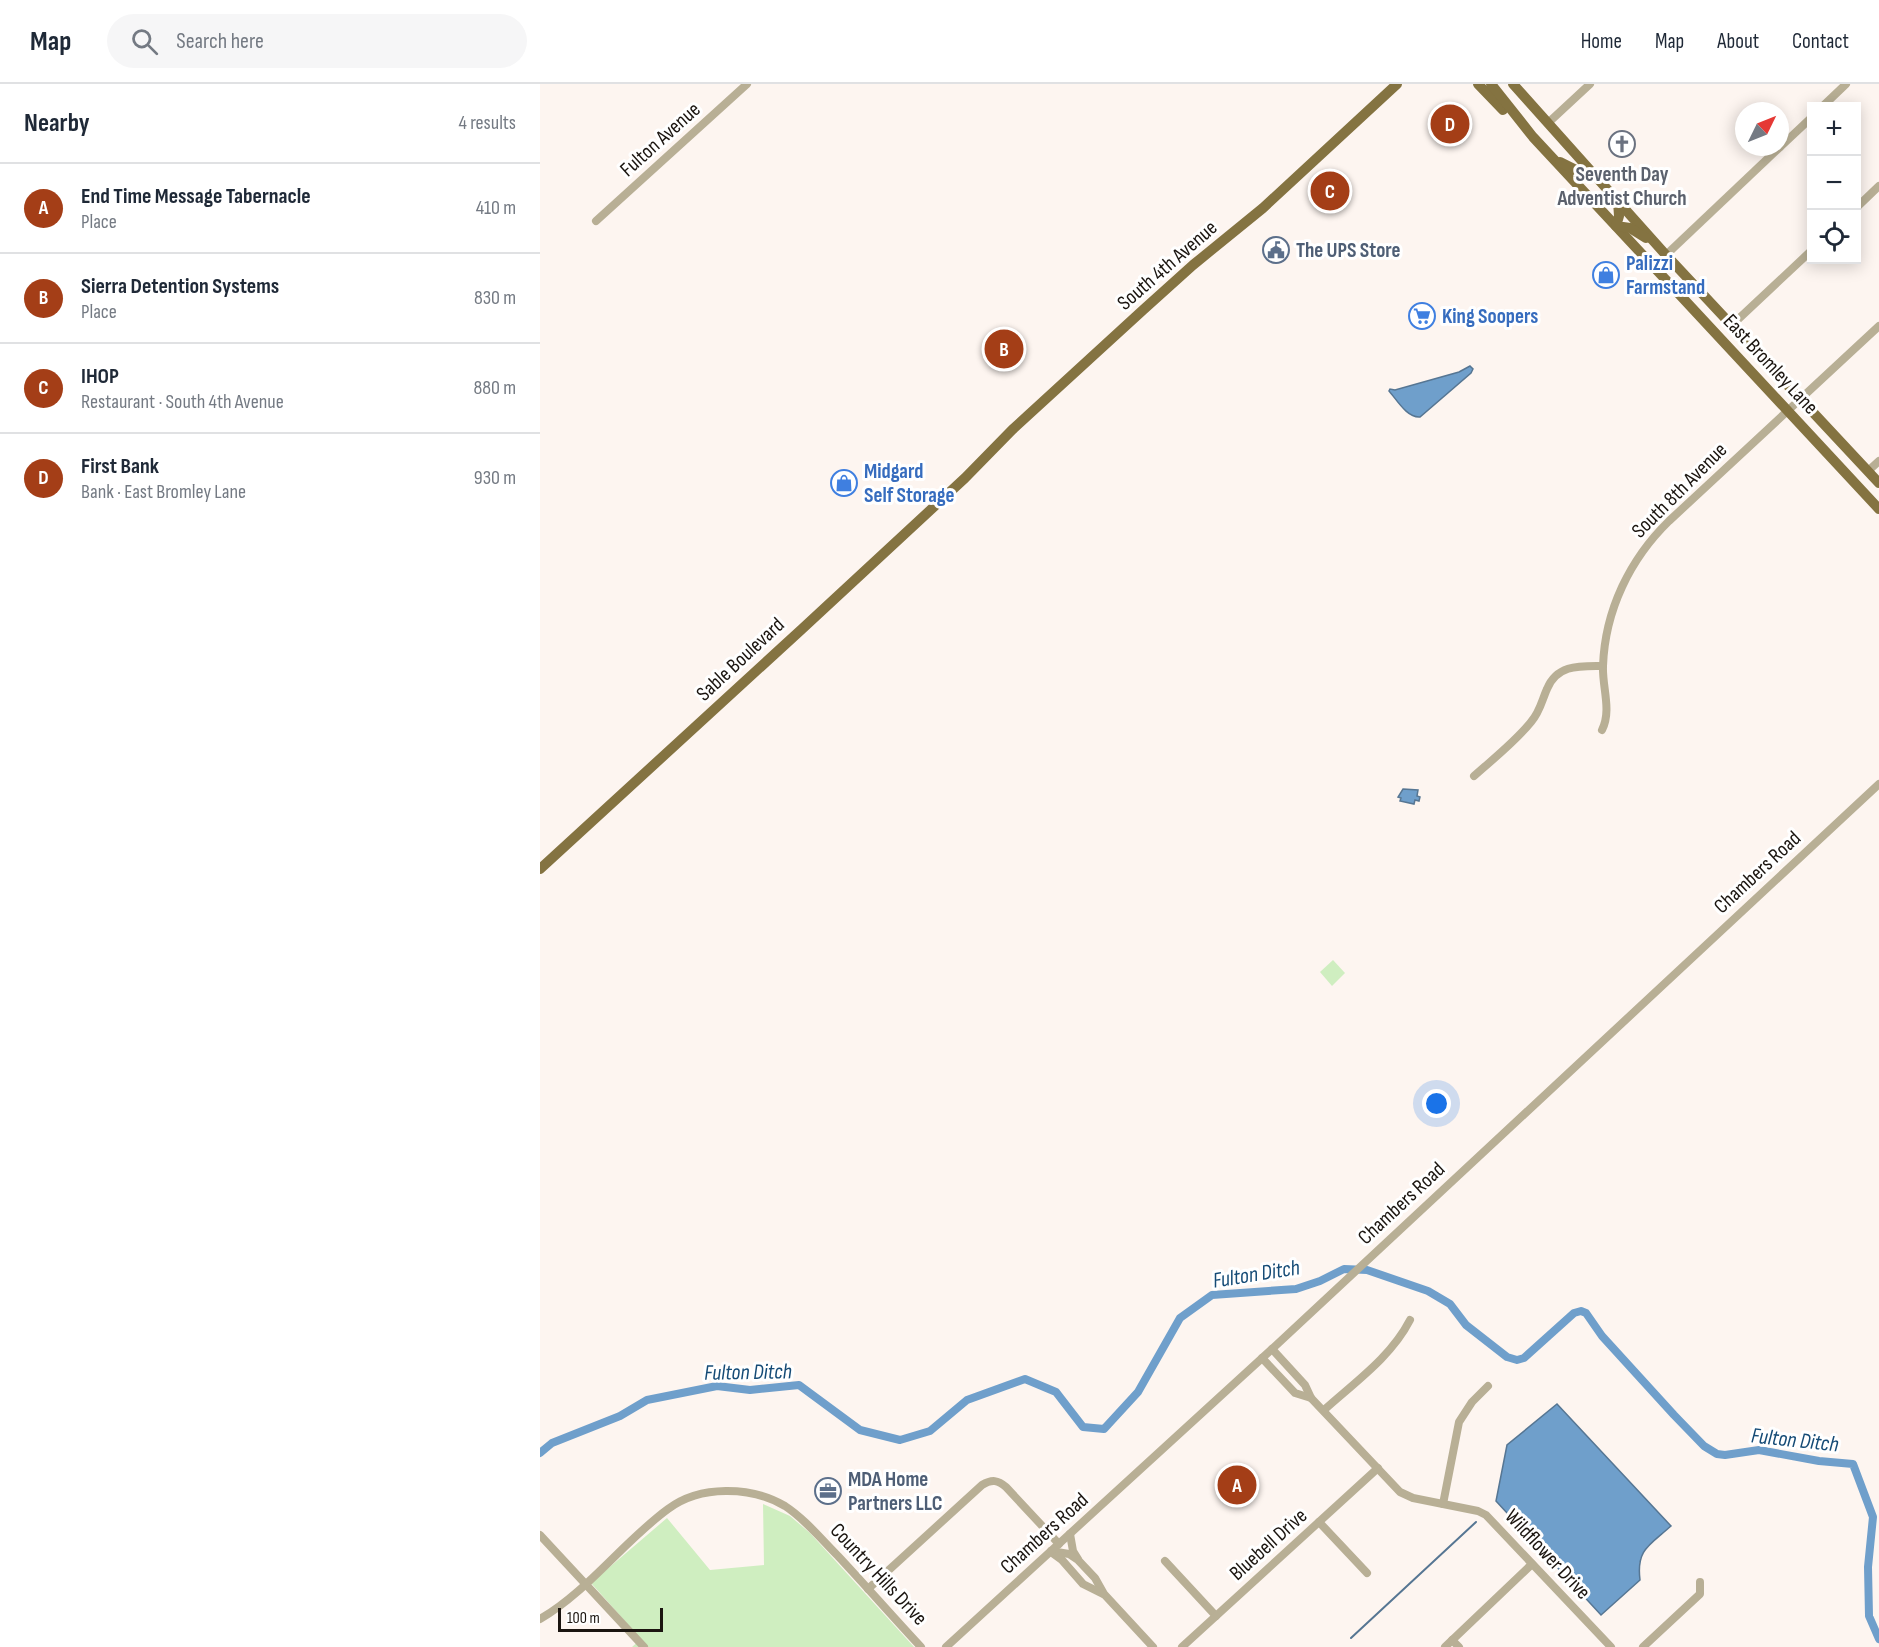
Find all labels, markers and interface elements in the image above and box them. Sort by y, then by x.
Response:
search box [107,14,527,68]
text: Map [30,25,71,58]
icon: search [128,25,161,58]
text: Search here [176,28,264,55]
text: Home [1581,29,1622,54]
text: Map [1655,29,1684,54]
text: About [1717,29,1759,54]
text: Contact [1792,29,1849,54]
street label: Fulton Avenue [615,97,706,182]
pin: D [1430,102,1470,147]
north arrow [1735,102,1789,156]
map controls [1807,102,1861,264]
button: + [1807,102,1861,156]
text: Nearby [24,108,90,139]
text: 4 results [459,111,516,135]
church icon: Seventh Day Adventist Church [1607,129,1637,159]
button: − [1807,156,1861,210]
place label: Seventh Day Adventist Church [1556,162,1687,211]
pin: C [1310,168,1350,214]
text: End Time Message Tabernacle [81,183,311,210]
text: A [39,196,48,220]
text: 410 m [476,196,516,220]
text: Place [81,210,117,234]
button: locate [1807,210,1861,264]
street label: South 4th Avenue [1112,215,1222,316]
public building icon: The UPS Store [1261,235,1291,265]
place label: The UPS Store [1296,238,1401,263]
place label: Palizzi Farmstand [1626,251,1705,300]
shop icon: Palizzi Farmstand [1591,260,1621,290]
text: Sierra Detention Systems [81,273,279,300]
text: B [39,286,48,310]
text: 830 m [474,286,516,310]
text: Place [81,300,117,324]
supermarket icon: King Soopers [1407,301,1437,331]
place label: King Soopers [1442,304,1538,329]
street label: East Bromley Lane [1718,309,1823,420]
pin: B [984,326,1024,372]
text: IHOP [81,363,119,390]
text: C [38,376,49,400]
text: 880 m [474,376,516,400]
text: Restaurant · South 4th Avenue [81,390,284,414]
street label: South 8th Avenue [1626,437,1732,543]
text: First Bank [81,453,159,480]
place label: Midgard Self Storage [864,459,954,508]
text: D [38,466,49,490]
text: 930 m [474,466,516,490]
shop icon: Midgard Self Storage [829,468,859,498]
text: Bank · East Bromley Lane [81,480,246,504]
street label: Sable Boulevard [691,612,789,706]
street label: Chambers Road [1709,826,1806,919]
your location [1422,1089,1451,1118]
street label: Chambers Road [1353,1157,1450,1250]
water label: Fulton Ditch [1211,1254,1302,1295]
water label: Fulton Ditch [704,1358,792,1387]
water label: Fulton Ditch [1750,1422,1840,1459]
pin: A [1218,1462,1256,1508]
place label: MDA Home Partners LLC [848,1467,943,1516]
office icon: MDA Home Partners LLC [813,1476,843,1506]
street label: Chambers Road [995,1487,1093,1579]
street label: Bluebell Drive [1225,1503,1312,1586]
street label: Wildflower Drive [1500,1504,1596,1605]
street label: Country Hills Drive [825,1518,932,1631]
scale bar [558,1605,663,1632]
text: 100 m [567,1609,600,1628]

